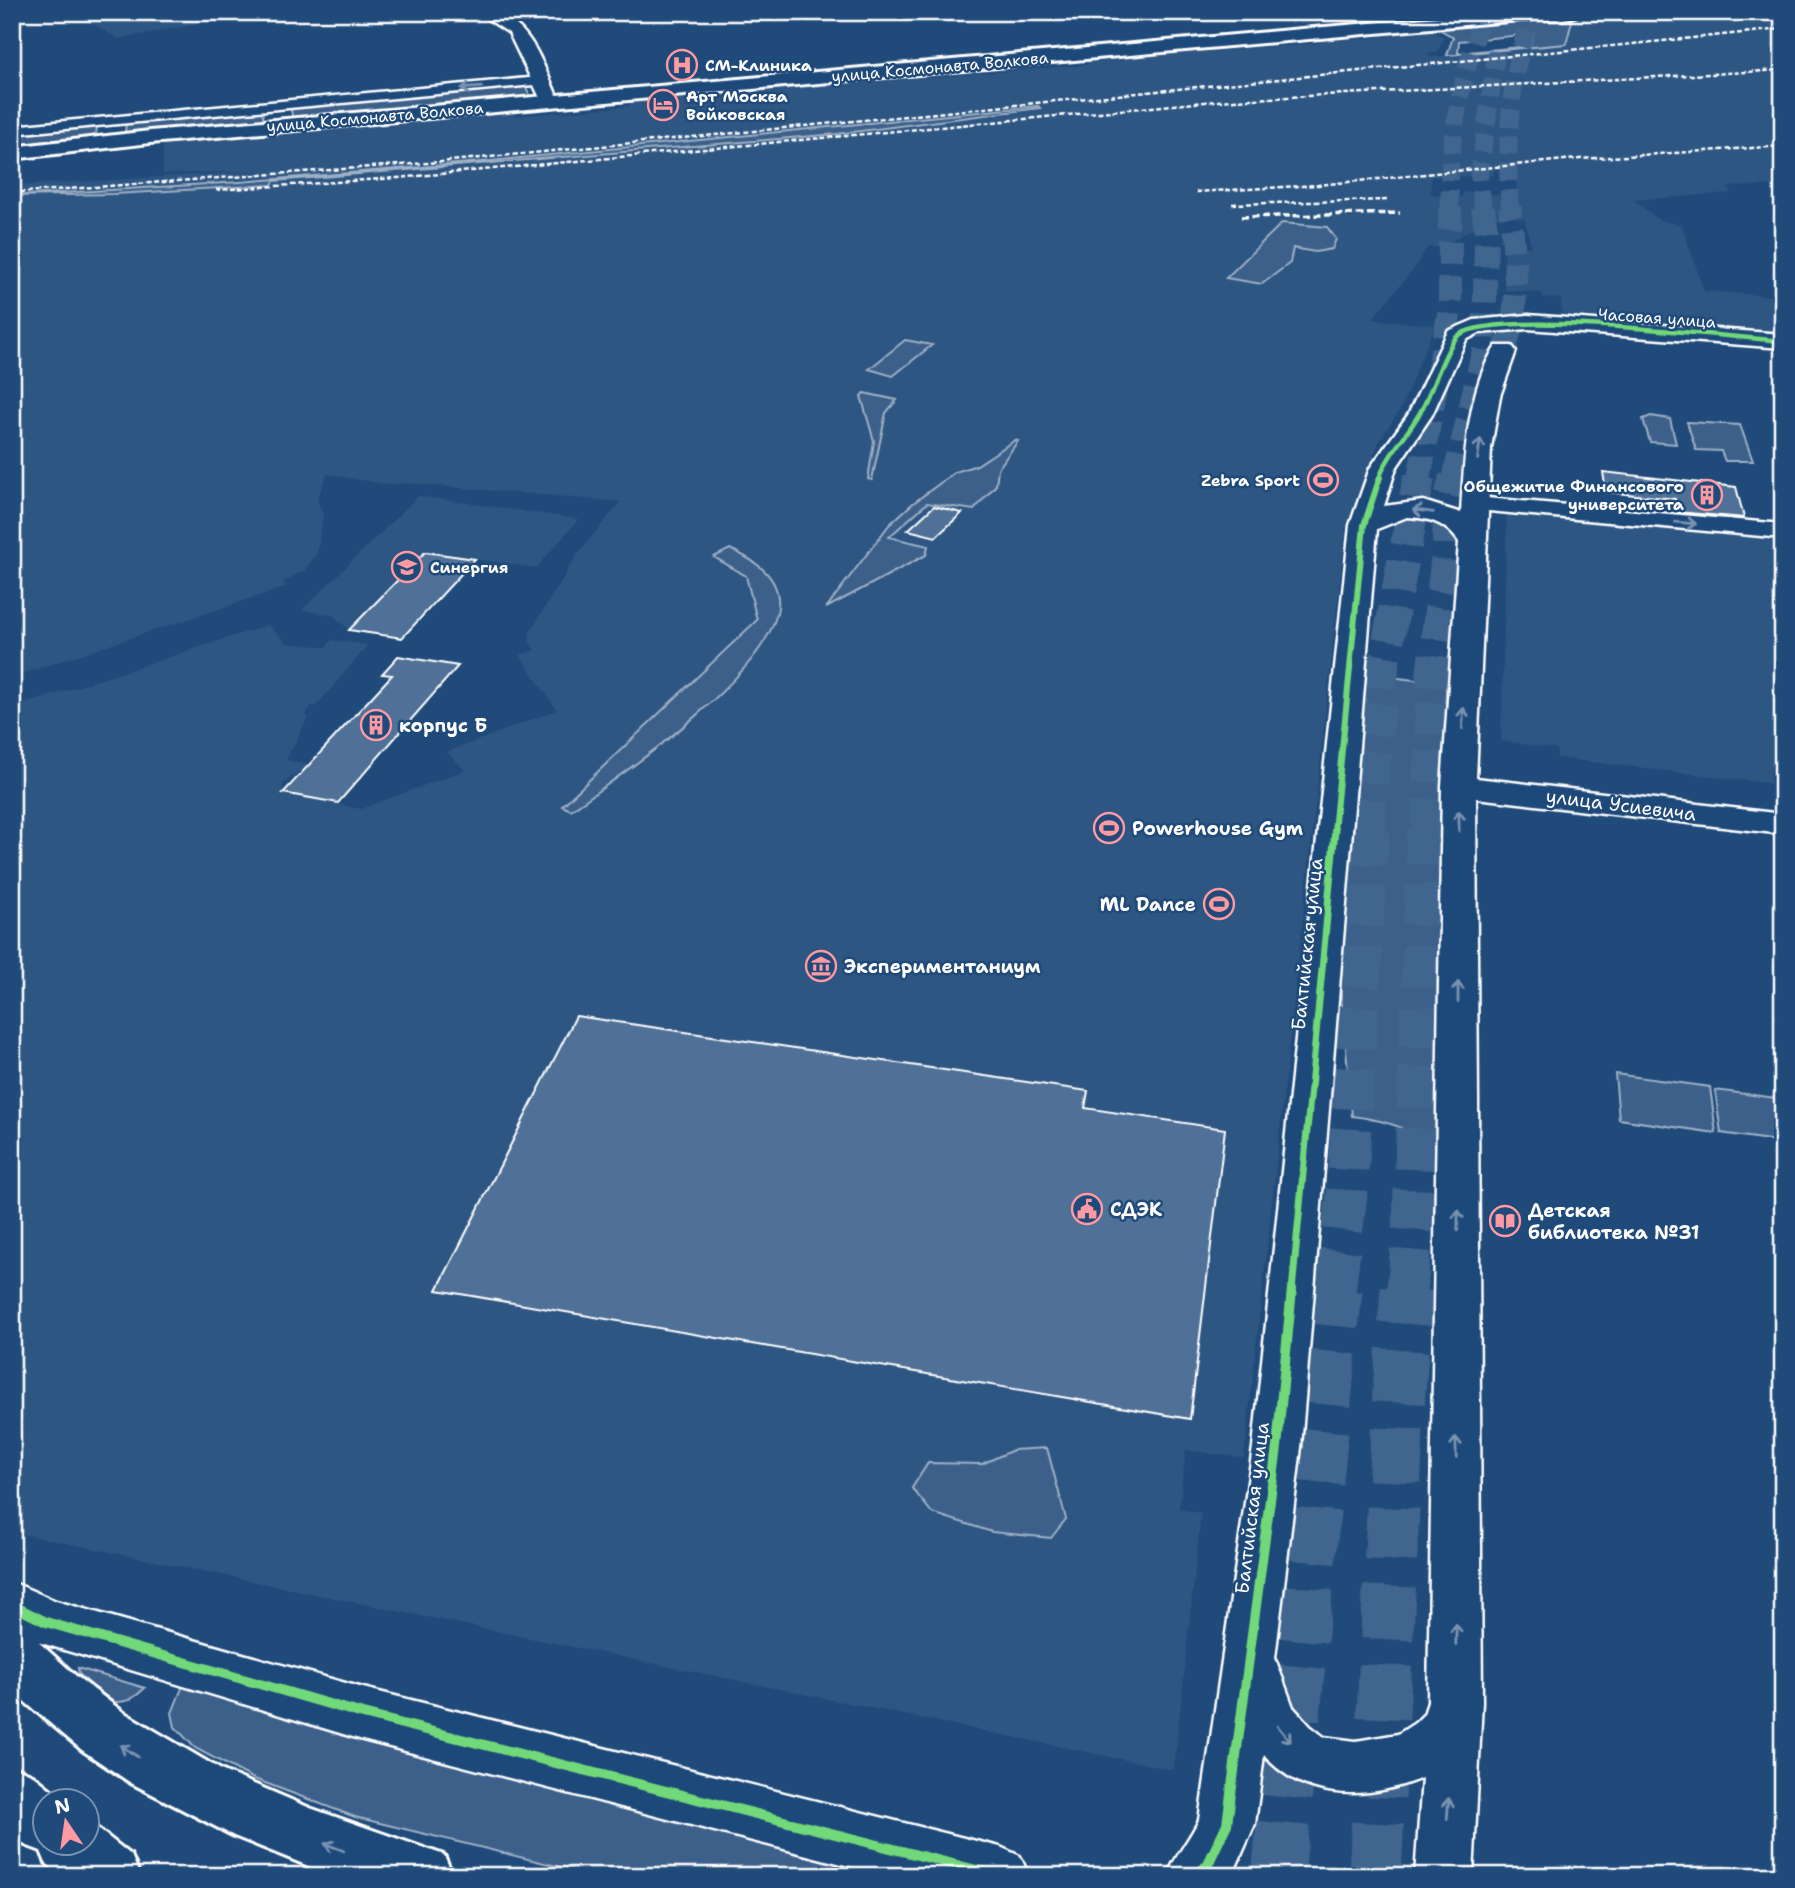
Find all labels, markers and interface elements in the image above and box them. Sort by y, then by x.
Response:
street label: улица Космонавта Волкова [831,47,1049,87]
hospital icon: СМ-Клиника [665,48,699,82]
place label: СМ-Клиника [705,55,812,76]
one-way arrow [461,81,483,94]
place label: Арт Москва Войковская [686,86,788,125]
hotel icon: Арт Москва Войковская [646,88,680,122]
street label: улица Космонавта Волкова [266,97,484,137]
street label: Часовая улица [1598,303,1717,333]
one-way arrow [1472,438,1485,461]
sports icon: Zebra Sport [1306,463,1340,497]
place label: Zebra Sport [1201,470,1300,491]
place label: Общежитие Финансового университета [1464,476,1684,515]
building icon: Общежитие Финансового университета [1690,478,1724,512]
one-way arrow [1412,504,1435,517]
one-way arrow [1674,517,1696,530]
school or university icon: Синергия [390,550,424,584]
place label: Синергия [430,557,508,578]
one-way arrow [1457,707,1470,730]
building icon: корпус Б [359,708,393,742]
place label: корпус Б [399,713,487,738]
street label: улица Усиевича [1545,783,1698,827]
one-way arrow [1452,810,1466,833]
sports icon: Powerhouse Gym [1092,811,1126,845]
place label: Powerhouse Gym [1132,816,1303,841]
street label: Балтийская улица [1286,857,1328,1031]
sports icon: ML Dance [1202,887,1236,921]
place label: ML Dance [1100,892,1196,917]
museum icon: Экспериментаниум [804,949,838,983]
place label: Экспериментаниум [844,954,1041,979]
one-way arrow [1451,981,1465,1004]
public building icon: СДЭК [1070,1192,1104,1226]
place label: СДЭК [1110,1197,1162,1222]
place label: Детская библиотека №31 [1528,1198,1699,1245]
library icon: Детская библиотека №31 [1488,1204,1522,1238]
one-way arrow [1451,1208,1465,1231]
street label: Балтийская улица [1229,1420,1275,1595]
one-way arrow [1449,1436,1463,1459]
one-way arrow [1449,1622,1463,1645]
one-way arrow [1276,1725,1292,1743]
one-way arrow [120,1743,139,1758]
north arrow [32,1786,102,1856]
text: N [52,1792,72,1820]
one-way arrow [1442,1796,1455,1819]
one-way arrow [324,1840,346,1853]

